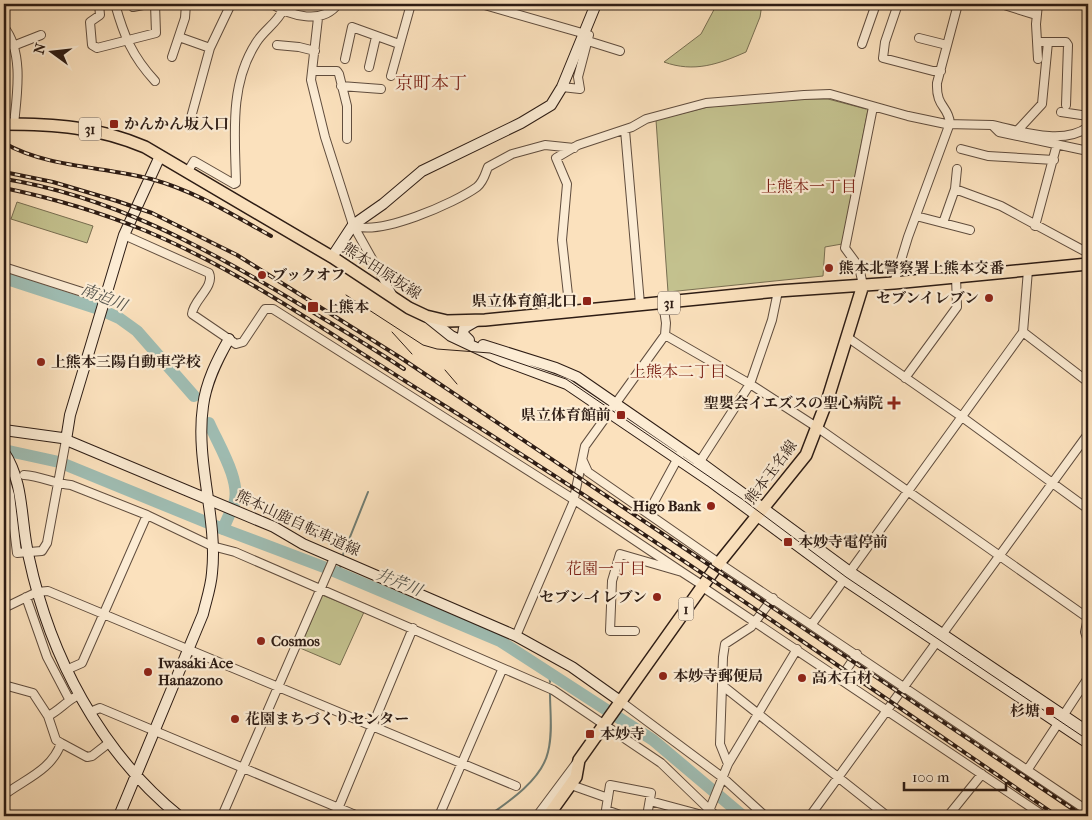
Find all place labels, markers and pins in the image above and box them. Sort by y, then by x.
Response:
place label: かんかん坂入口 [124,115,229,133]
marker: かんかん坂入口 [108,118,120,130]
place label: 熊本北警察署上熊本交番 [839,259,1005,277]
marker: 熊本北警察署上熊本交番 [823,262,835,274]
place label: ブックオフ [272,266,346,284]
marker: ブックオフ [256,269,268,281]
place label: セブンイレブン [876,289,979,307]
place label: 県立体育館北口 [472,292,577,310]
marker: セブンイレブン [983,292,995,304]
marker: 県立体育館北口 [581,295,593,307]
place label: 上熊本 [324,298,369,316]
marker: 上熊本 [306,300,320,314]
place label: 上熊本三陽自動車学校 [51,353,201,371]
marker: 上熊本三陽自動車学校 [35,356,47,368]
place label: 聖嬰会イエズスの聖心病院 [704,394,883,412]
marker: 聖嬰会イエズスの聖心病院 [887,396,901,410]
place label: 県立体育館前 [521,406,611,424]
marker: 県立体育館前 [615,409,627,421]
place label: Higo Bank [633,497,702,515]
marker: Higo Bank [705,500,717,512]
place label: 本妙寺電停前 [798,533,888,551]
marker: 本妙寺電停前 [782,536,794,548]
place label: セブン-イレブン [539,588,647,606]
marker: セブン-イレブン [651,591,663,603]
place label: Cosmos [271,632,320,650]
marker: Cosmos [255,635,267,647]
place label: Iwasaki Ace Hanazono [158,654,234,689]
marker: Iwasaki Ace Hanazono [142,666,154,678]
place label: 本妙寺郵便局 [673,667,763,685]
place label: 高木石材 [812,669,872,687]
marker: 本妙寺郵便局 [657,670,669,682]
marker: 高木石材 [796,672,808,684]
place label: 杉塘 [1010,702,1040,720]
marker: 杉塘 [1044,705,1056,717]
place label: 花園まちづくりセンター [245,710,409,728]
marker: 花園まちづくりセンター [229,713,241,725]
place label: 本妙寺 [600,725,645,743]
marker: 本妙寺 [584,728,596,740]

